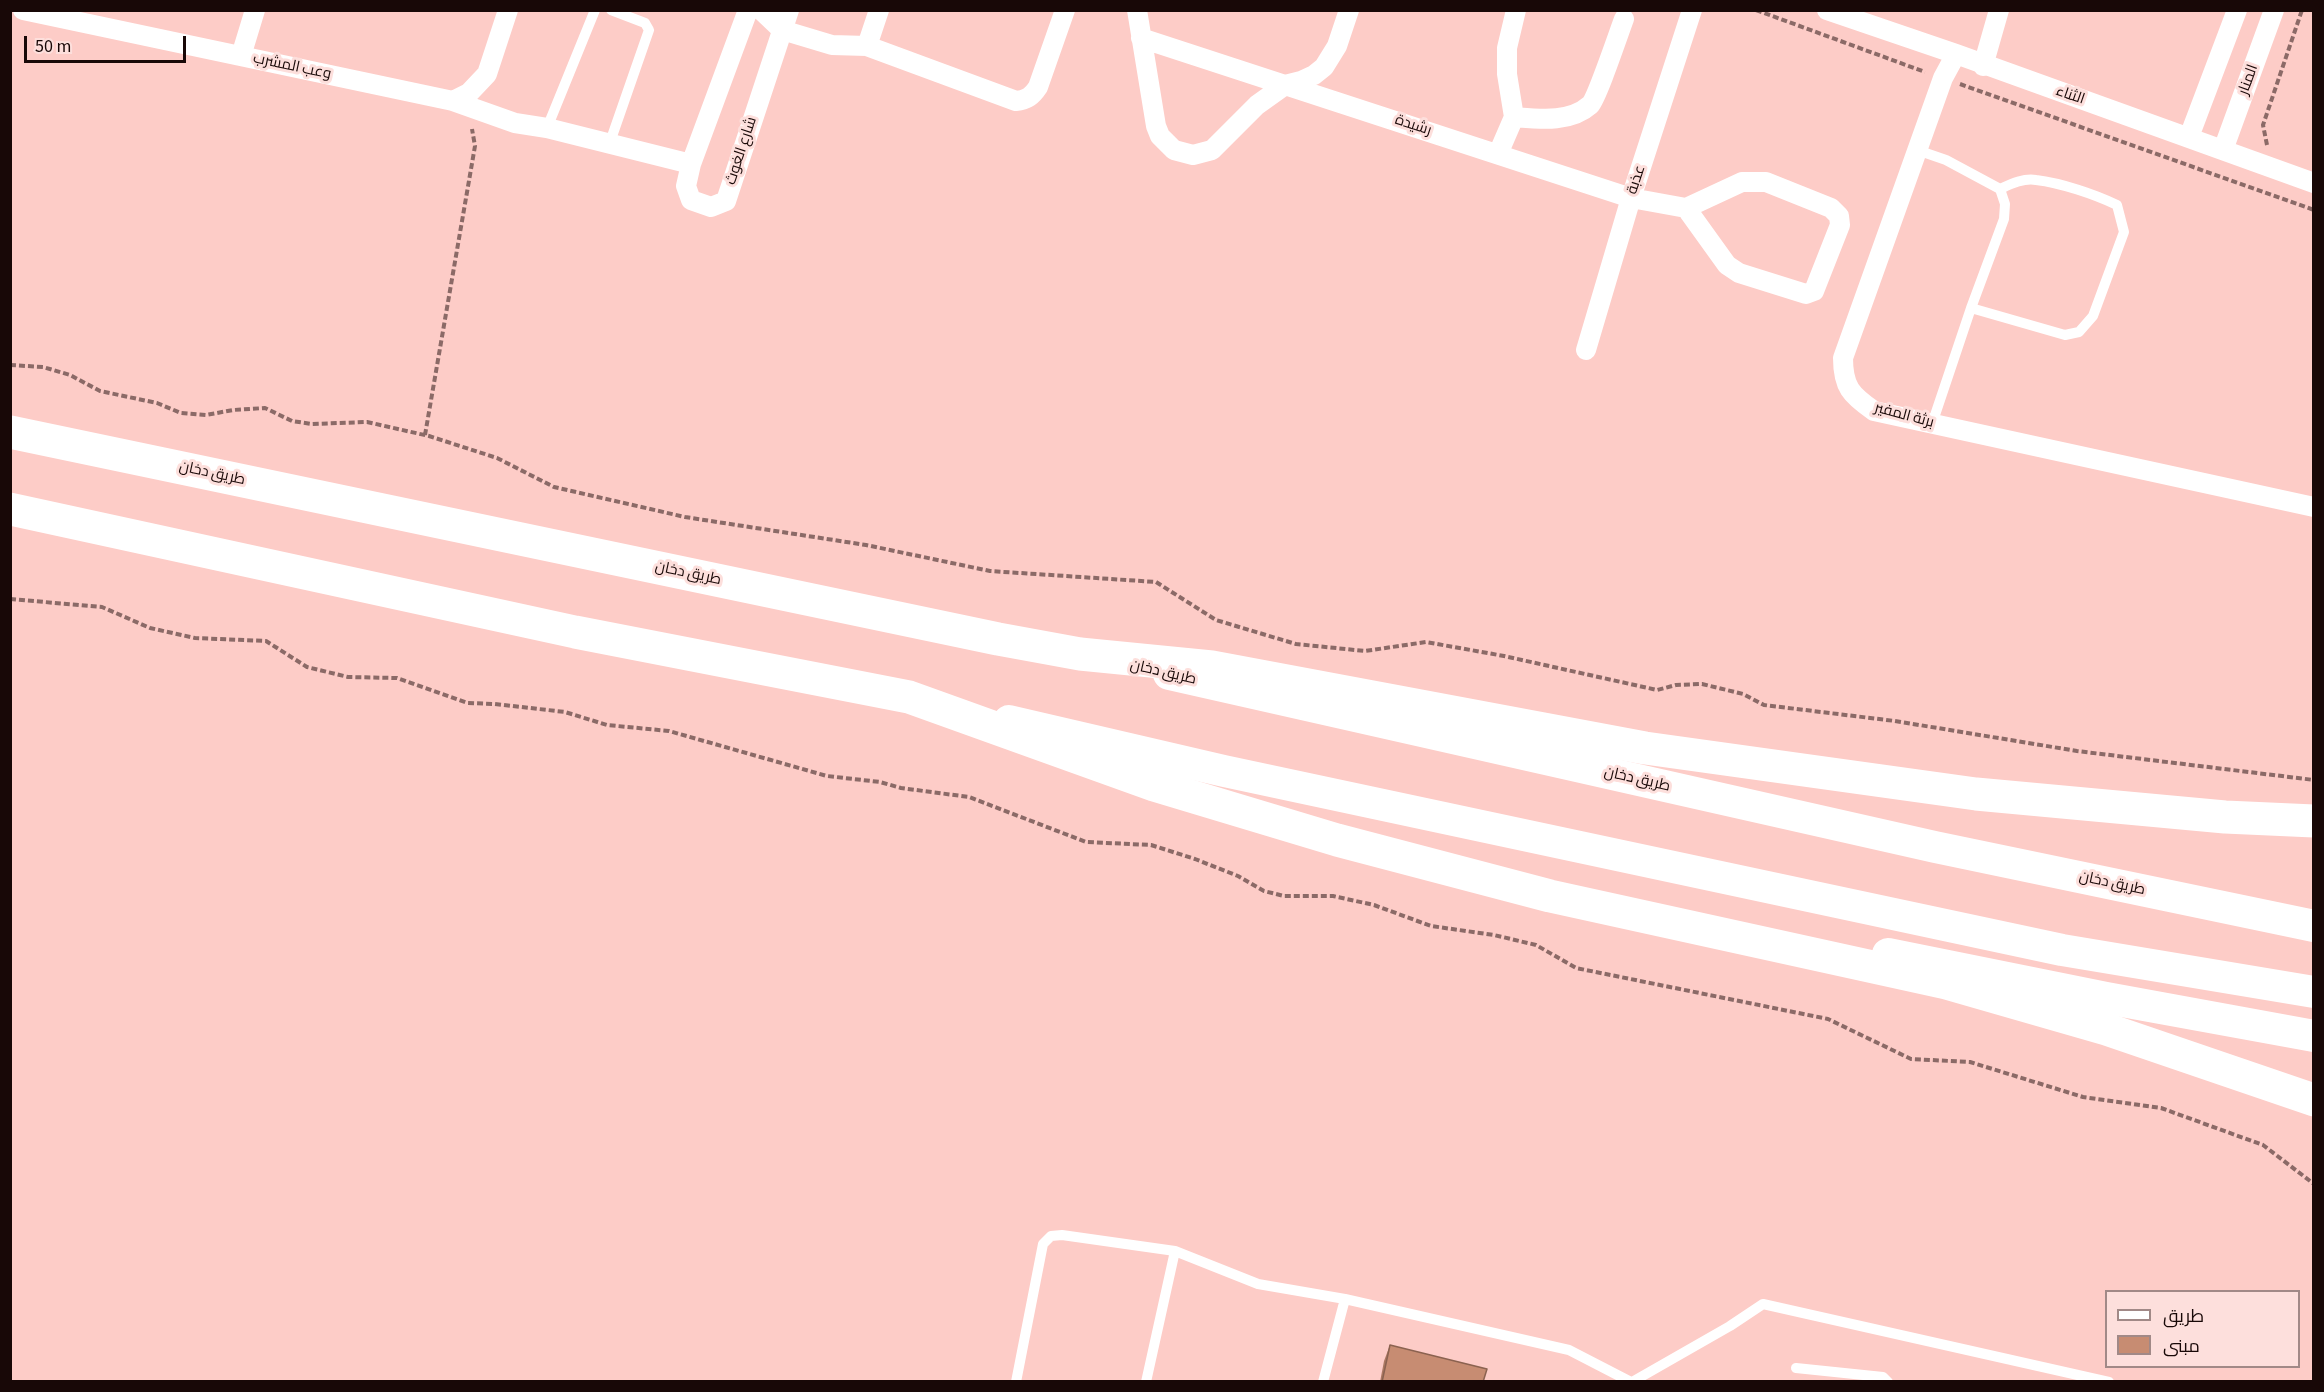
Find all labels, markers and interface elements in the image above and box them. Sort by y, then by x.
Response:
scale bar [27,24,189,62]
text: 50 m [35,34,71,59]
street label: وعب المشرب [251,50,333,84]
street label: المنار [2235,62,2263,98]
street label: الثناء [2053,83,2087,109]
street label: رشيدة [1392,112,1434,140]
street label: شارع الغوث [723,115,761,187]
street label: عذبة [1624,163,1650,197]
street label: برثة المفير [1872,399,1936,433]
street label: طريق دخان [177,458,247,490]
street label: طريق دخان [653,558,723,590]
street label: طريق دخان [1128,657,1198,689]
street label: طريق دخان [1602,764,1672,796]
street label: طريق دخان [2077,868,2147,900]
legend [2105,1290,2300,1368]
text: طريق [2163,1304,2204,1329]
text: مبنى [2163,1334,2200,1359]

